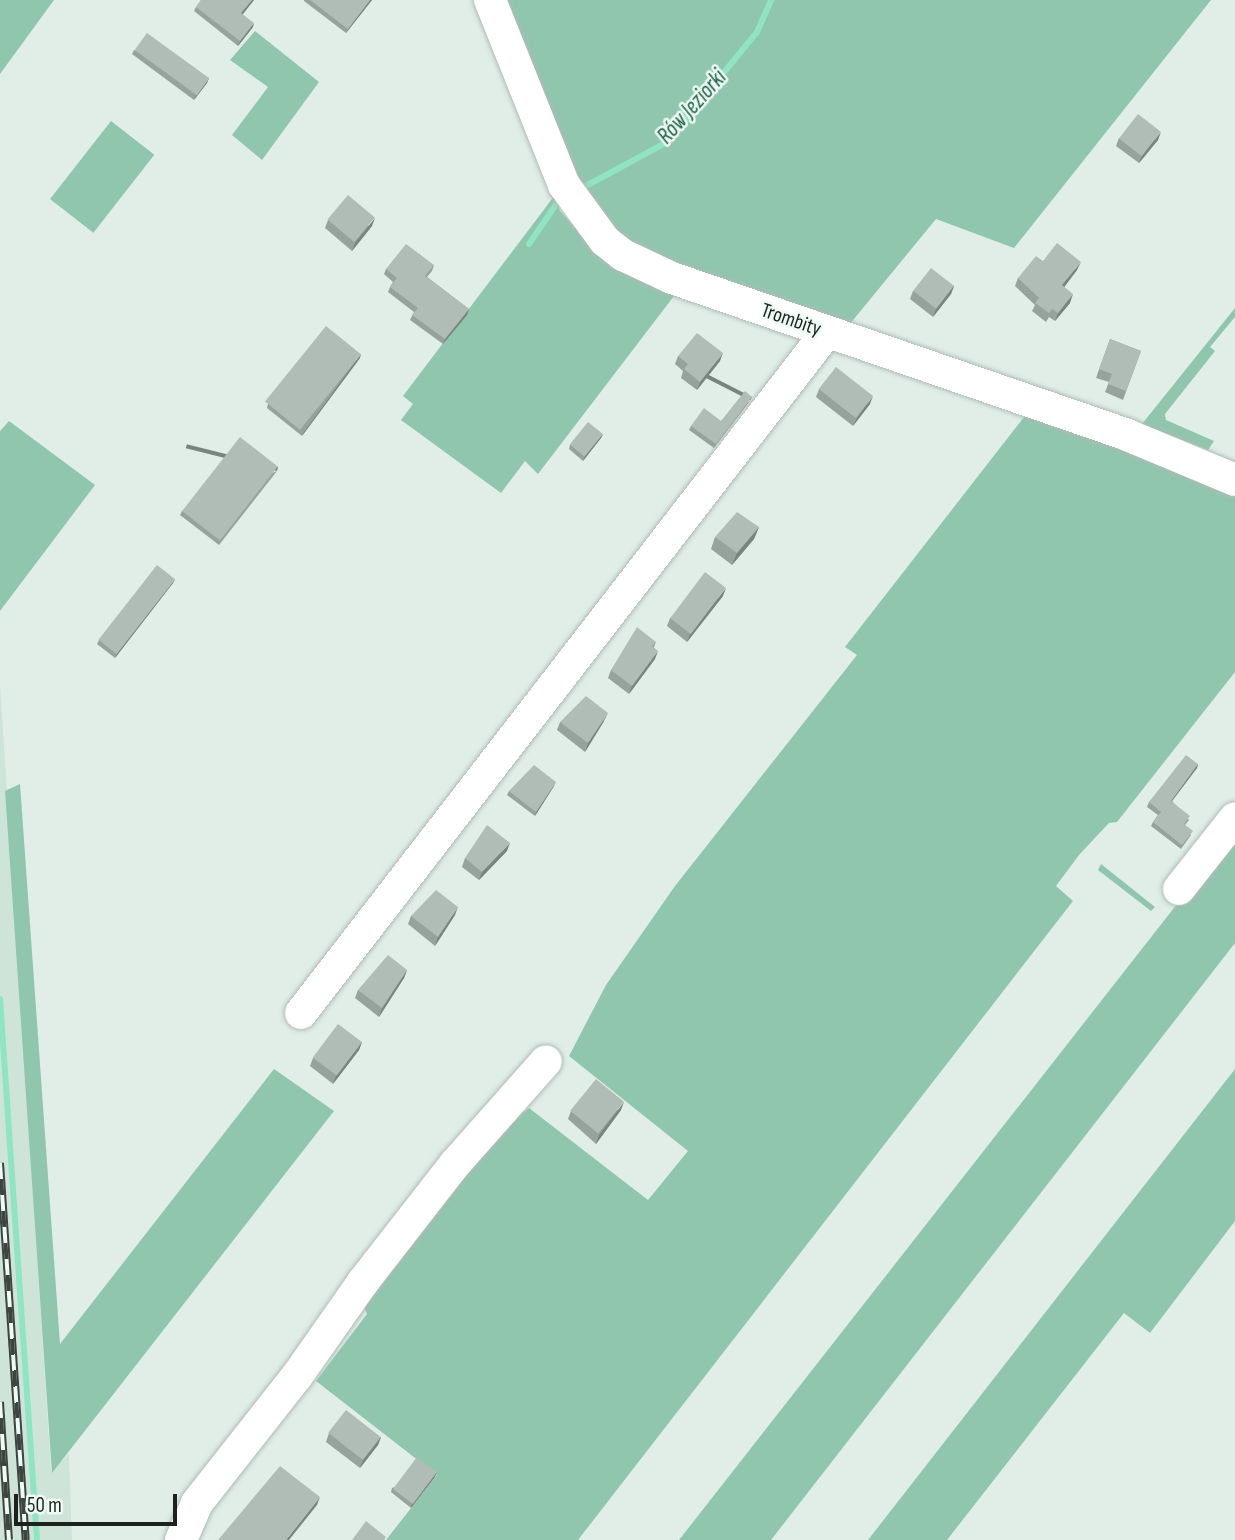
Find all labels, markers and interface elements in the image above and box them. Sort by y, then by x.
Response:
water label: Rów Jeziorki [652,64,732,150]
street label: Trombity [758,298,824,342]
scale bar [18,1480,180,1524]
text: 50 m [27,1493,62,1518]

